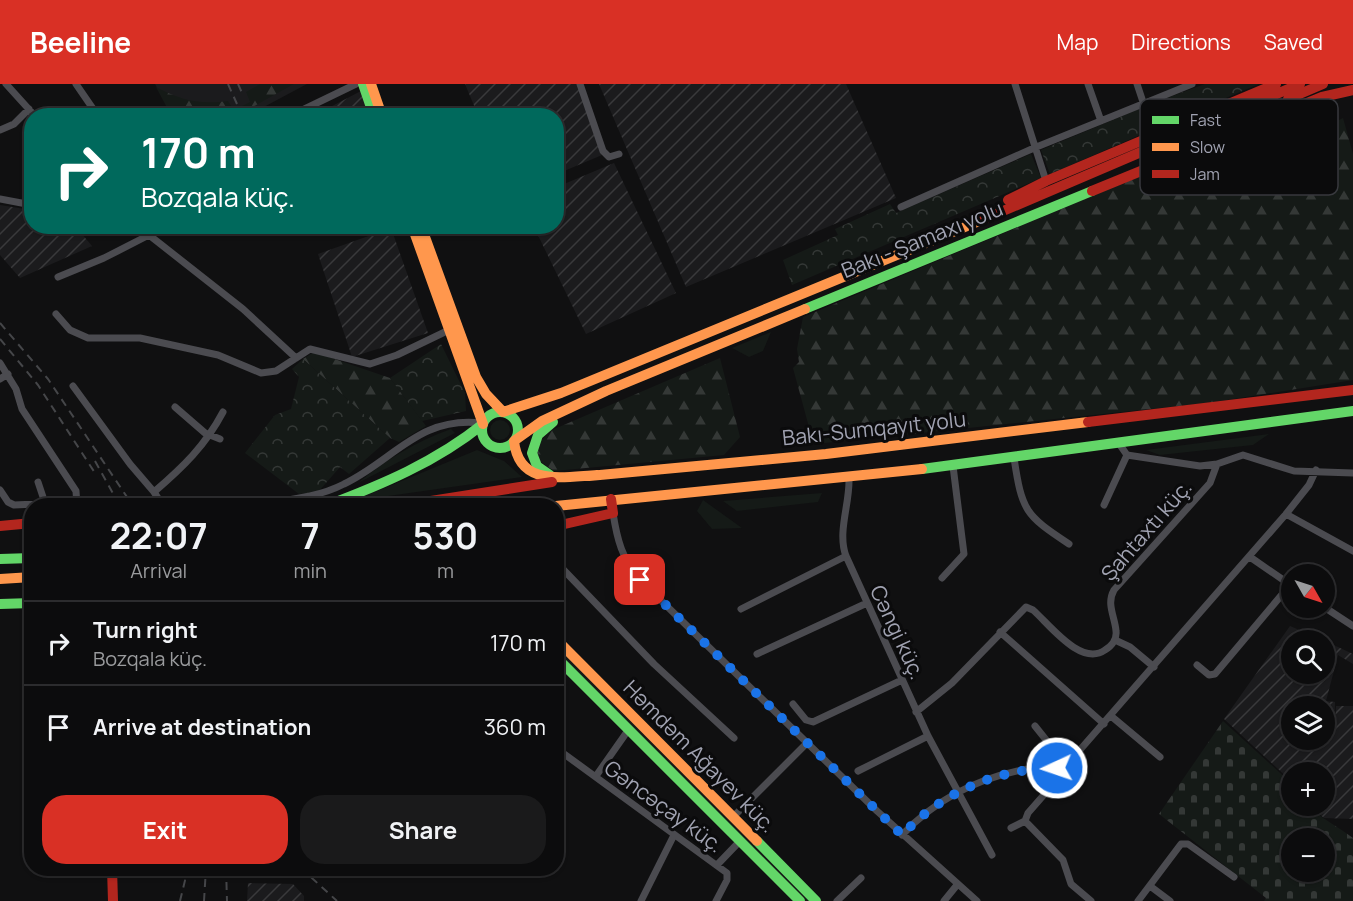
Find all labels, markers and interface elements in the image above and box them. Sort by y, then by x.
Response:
text: Beeline [30,23,131,61]
text: Map [1057,28,1098,56]
text: Directions [1131,28,1231,56]
text: Saved [1264,28,1323,56]
legend [1140,99,1338,195]
text: Fast [1190,109,1221,131]
text: 170 m [141,123,256,181]
icon: right [42,132,120,210]
text: Slow [1190,136,1225,158]
text: Jam [1190,163,1220,185]
text: Bozqala küç. [141,178,295,215]
street label: Bakı - Şamaxı yolu [837,194,1007,284]
street label: Bakı-Sumqayıt yolu [781,404,967,452]
street label: Şahtaxtı küç. [1094,474,1198,586]
text: 22:07 [110,511,208,560]
text: 7 [301,511,320,560]
text: 530 [413,511,478,560]
pin [614,554,665,605]
text: Arrival [130,557,187,584]
text: min [293,557,327,584]
text: m [437,557,454,584]
icon: arrive [623,563,656,596]
north arrow [1281,564,1335,618]
map controls [1281,564,1335,882]
street label: Cəngi küç. [864,580,932,684]
text: Turn right [93,615,198,645]
icon: right [42,627,75,660]
text: 170 m [490,628,546,658]
button: search [1281,630,1335,684]
text: Bozqala küç. [93,645,207,672]
street label: Həmdəm Ağayev küç. [618,674,782,838]
button: layers [1281,696,1335,750]
icon: arrive [42,711,75,744]
text: Arrive at destination [93,712,311,742]
text: 360 m [484,712,546,742]
position arrow [1025,736,1089,800]
street label: Gəncəçay küç. [599,753,729,859]
button: + [1281,762,1335,816]
button: Exit [42,795,288,864]
button: Share [300,795,546,864]
button: − [1281,828,1335,882]

